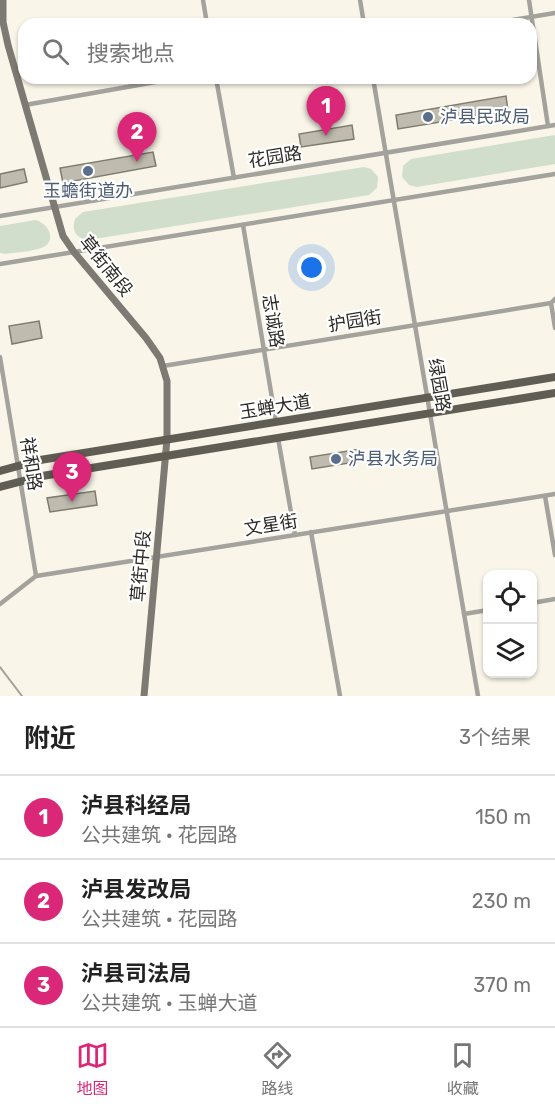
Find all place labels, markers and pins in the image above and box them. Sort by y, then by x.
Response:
pin: 1 [306,86,346,136]
place label: 泸县民政局 [440,106,530,128]
marker: 泸县民政局 [421,110,435,124]
pin: 2 [118,112,156,162]
marker: 玉蟾街道办 [81,164,95,178]
place label: 玉蟾街道办 [43,180,133,202]
place label: 泸县水务局 [348,448,438,470]
pin: 3 [52,452,92,502]
marker: 泸县水务局 [329,452,343,466]

